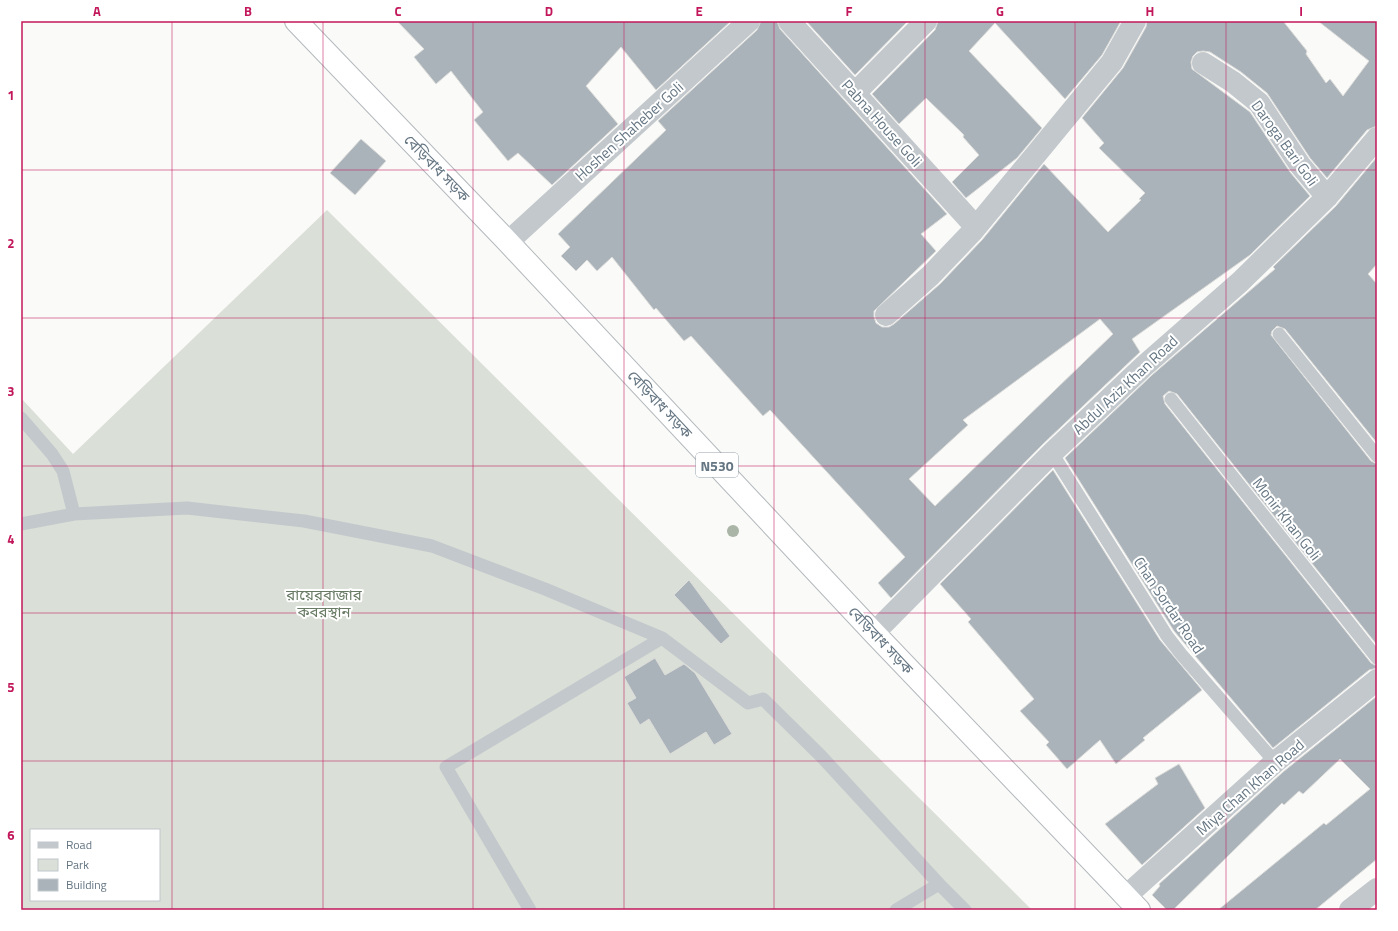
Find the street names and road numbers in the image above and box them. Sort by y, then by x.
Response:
street label: Pabna House Goli [836,74,928,172]
street label: Hoshen Shaheber Goli [570,76,688,186]
street label: Daroga Bari Goli [1246,95,1324,191]
street label: বেড়িবাধ সড়ক [399,129,476,208]
street label: Abdul Aziz Khan Road [1067,330,1183,440]
street label: বেড়িবাধ সড়ক [622,365,698,444]
road number: N530 [696,453,738,477]
street label: Monir Khan Goli [1247,473,1327,565]
street label: Chan Sordar Road [1128,552,1210,658]
street label: বেড়িবাধ সড়ক [843,601,919,680]
street label: Miya Chan Khan Road [1191,733,1309,841]

